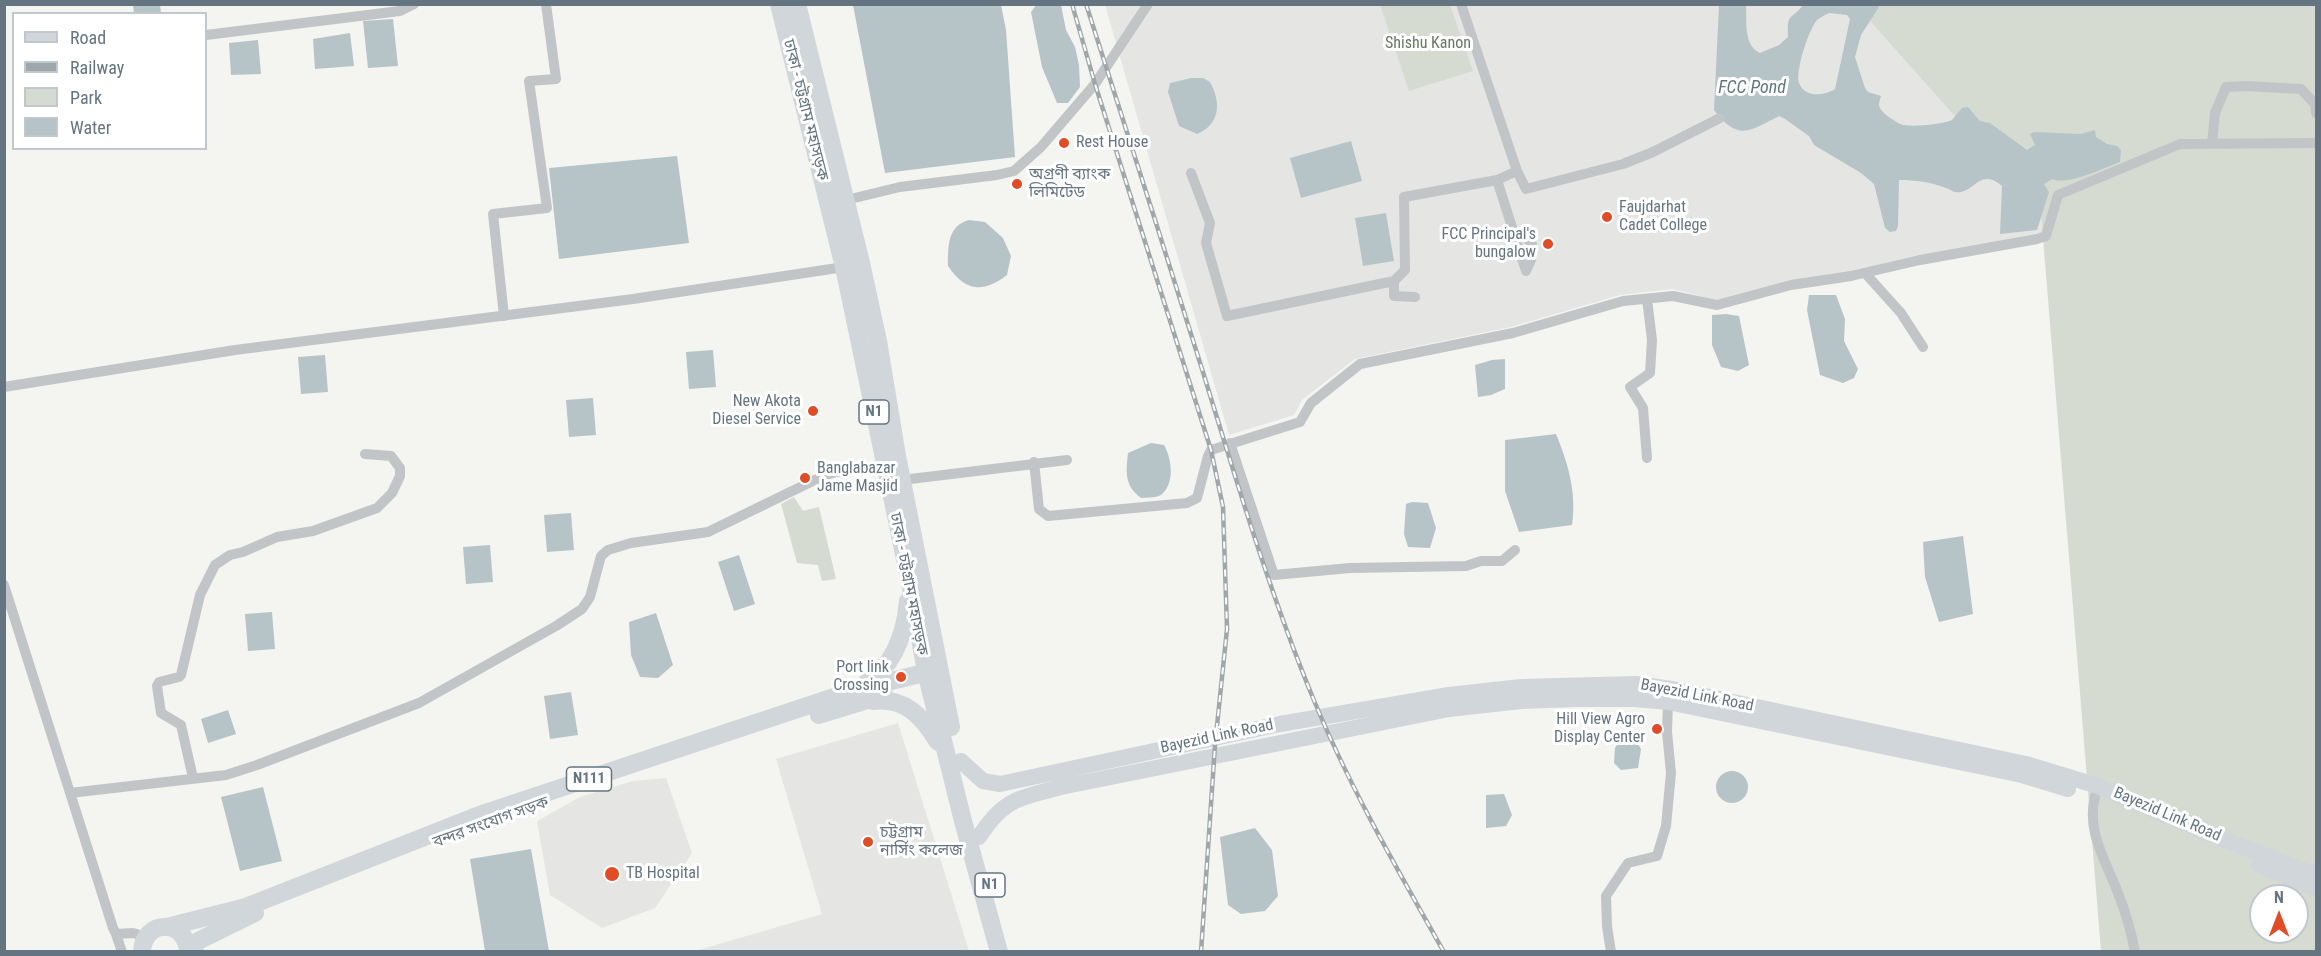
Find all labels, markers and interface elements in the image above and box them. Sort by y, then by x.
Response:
legend [12,12,207,150]
text: Road [70,27,106,48]
park label: Shishu Kanon [1385,34,1471,54]
street label: ঢাকা - চট্টগ্রাম মহাসড়ক [778,37,832,183]
text: Railway [70,57,124,78]
water label: FCC Pond [1718,77,1786,99]
text: Park [70,87,102,108]
text: Water [70,117,111,138]
place label: Rest House [1076,133,1148,153]
marker: Rest House [1057,136,1071,150]
place label: অগ্রণী ব্যাংক লিমিটেড [1029,165,1110,203]
marker: অগ্রণী ব্যাংক লিমিটেড [1010,177,1024,191]
place label: Faujdarhat Cadet College [1619,198,1707,236]
marker: Faujdarhat Cadet College [1600,210,1614,224]
place label: FCC Principal's bungalow [1442,225,1536,263]
marker: FCC Principal's bungalow [1541,237,1555,251]
place label: New Akota Diesel Service [712,392,801,430]
road number: N1 [859,400,889,424]
marker: New Akota Diesel Service [806,404,820,418]
place label: Banglabazar Jame Masjid [817,459,898,497]
marker: Banglabazar Jame Masjid [798,471,812,485]
street label: ঢাকা - চট্টগ্রাম মহাসড়ক [885,511,931,657]
place label: Port link Crossing [833,658,889,696]
marker: Port link Crossing [894,670,908,684]
street label: Bayezid Link Road [1639,676,1755,716]
place label: Hill View Agro Display Center [1554,710,1645,748]
street label: Bayezid Link Road [1159,716,1275,758]
marker: Hill View Agro Display Center [1650,722,1664,736]
road number: N111 [566,767,612,791]
street label: Bayezid Link Road [2110,784,2224,846]
street label: বন্দর সংযোগ সড়ক [431,793,551,853]
place label: চট্টগ্রাম নার্সিং কলেজ [880,823,963,861]
marker: চট্টগ্রাম নার্সিং কলেজ [861,835,875,849]
place label: TB Hospital [626,864,700,884]
marker: TB Hospital [603,865,621,883]
road number: N1 [975,873,1005,897]
north arrow [2249,884,2309,944]
text: N [2274,888,2284,907]

